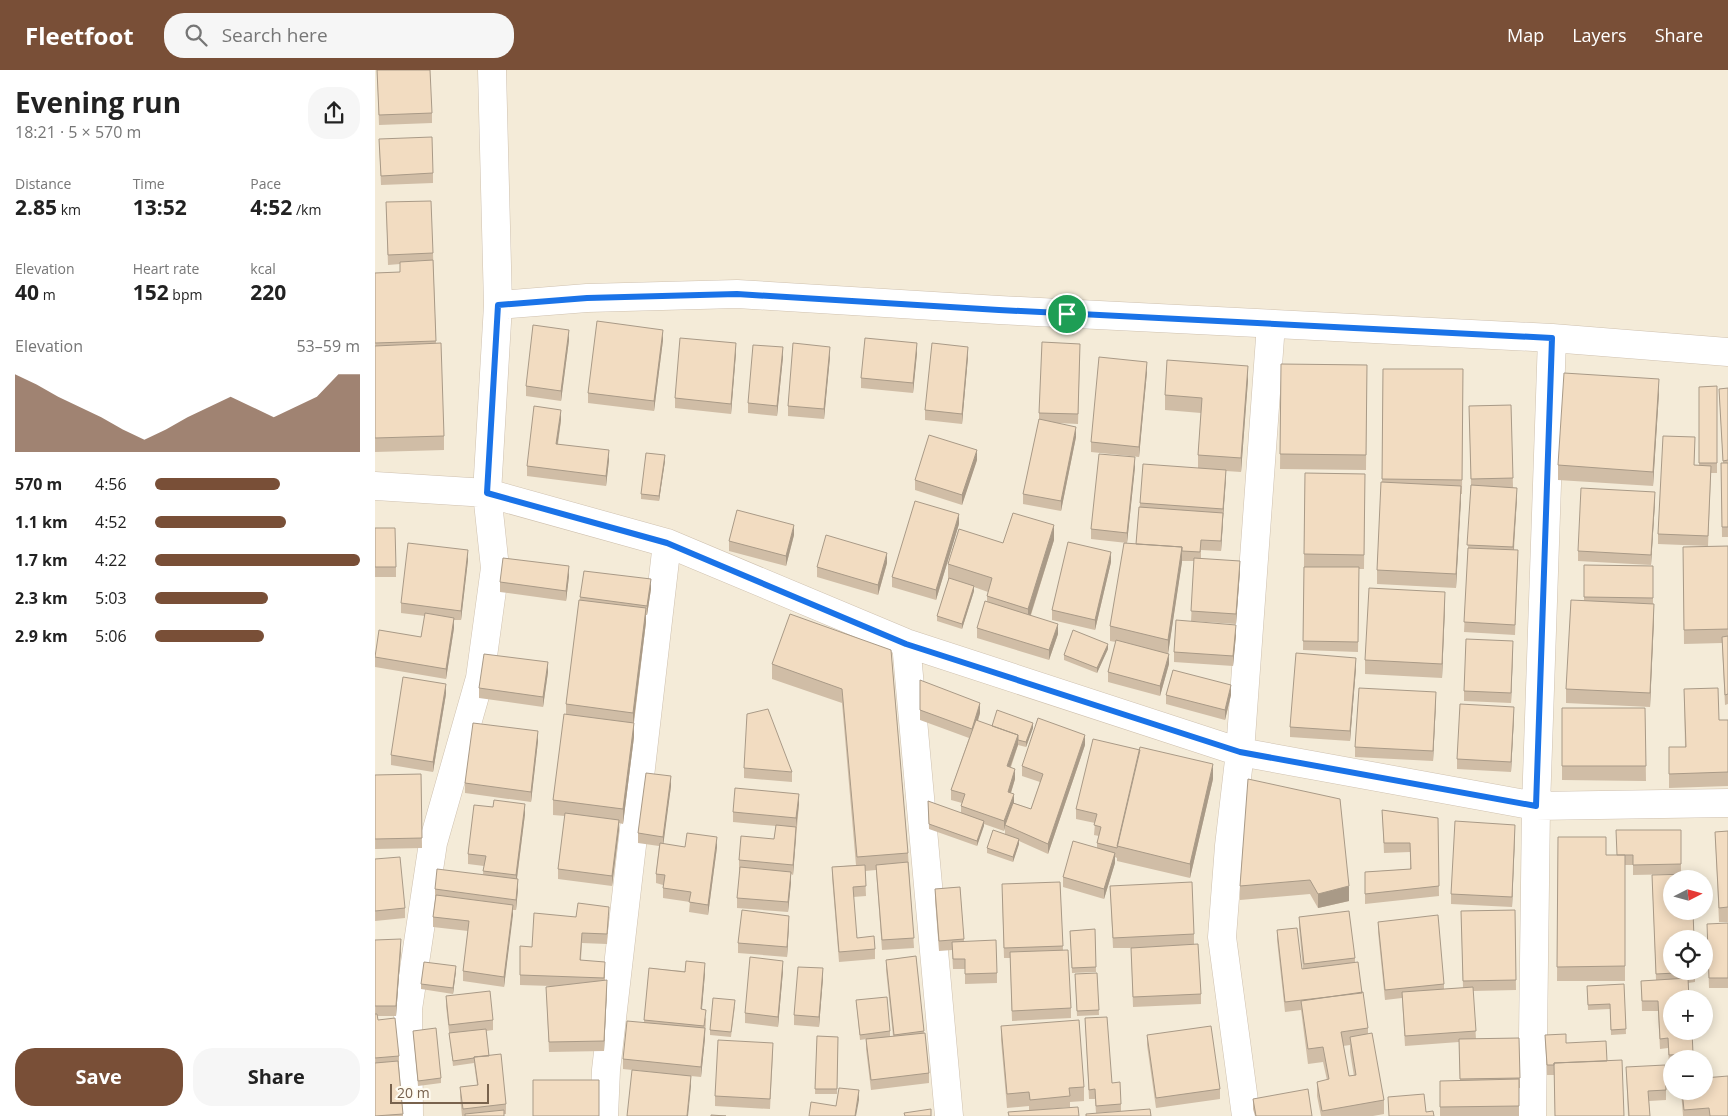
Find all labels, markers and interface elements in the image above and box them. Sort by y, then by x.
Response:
search box [164,13,514,58]
text: Fleetfoot [25,19,134,52]
icon: search [182,21,210,49]
text: Search here [222,22,328,48]
text: Map [1507,23,1544,47]
text: Layers [1572,23,1627,47]
text: Share [1655,23,1703,47]
text: Evening run [15,83,181,121]
button: share [308,87,360,139]
text: 18:21 · 5 × 570 m [15,121,141,143]
text: Distance [15,174,71,193]
text: Time [133,174,165,193]
text: Pace [250,174,281,193]
text: 2.85 [15,193,57,221]
text: 13:52 [133,193,187,221]
text: 4:52 [250,193,292,221]
text: km [57,200,81,219]
text: /km [292,200,321,219]
text: Elevation [15,259,74,278]
text: Heart rate [133,259,199,278]
text: kcal [250,259,276,278]
text: 40 [15,278,39,306]
text: 152 [133,278,169,306]
text: 220 [250,278,286,306]
text: m [39,285,56,304]
text: bpm [169,285,202,304]
pin [1046,293,1088,335]
icon: arrive [1053,300,1081,328]
text: Elevation [15,335,83,357]
text: 53–59 m [296,335,360,357]
text: 570 m [15,473,62,495]
text: 4:56 [95,473,127,495]
text: 1.1 km [15,511,68,533]
text: 4:52 [95,511,127,533]
text: 1.7 km [15,549,68,571]
text: 4:22 [95,549,127,571]
text: 2.3 km [15,587,68,609]
text: 5:03 [95,587,127,609]
text: 2.9 km [15,625,68,647]
text: 5:06 [95,625,127,647]
north arrow [1663,870,1713,920]
map controls [1663,870,1713,1100]
button: locate [1663,930,1713,980]
button: + [1663,990,1713,1040]
button: Save [15,1048,183,1106]
button: Share [193,1048,360,1106]
button: − [1663,1050,1713,1100]
scale bar [390,1081,489,1104]
text: 20 m [397,1083,430,1102]

